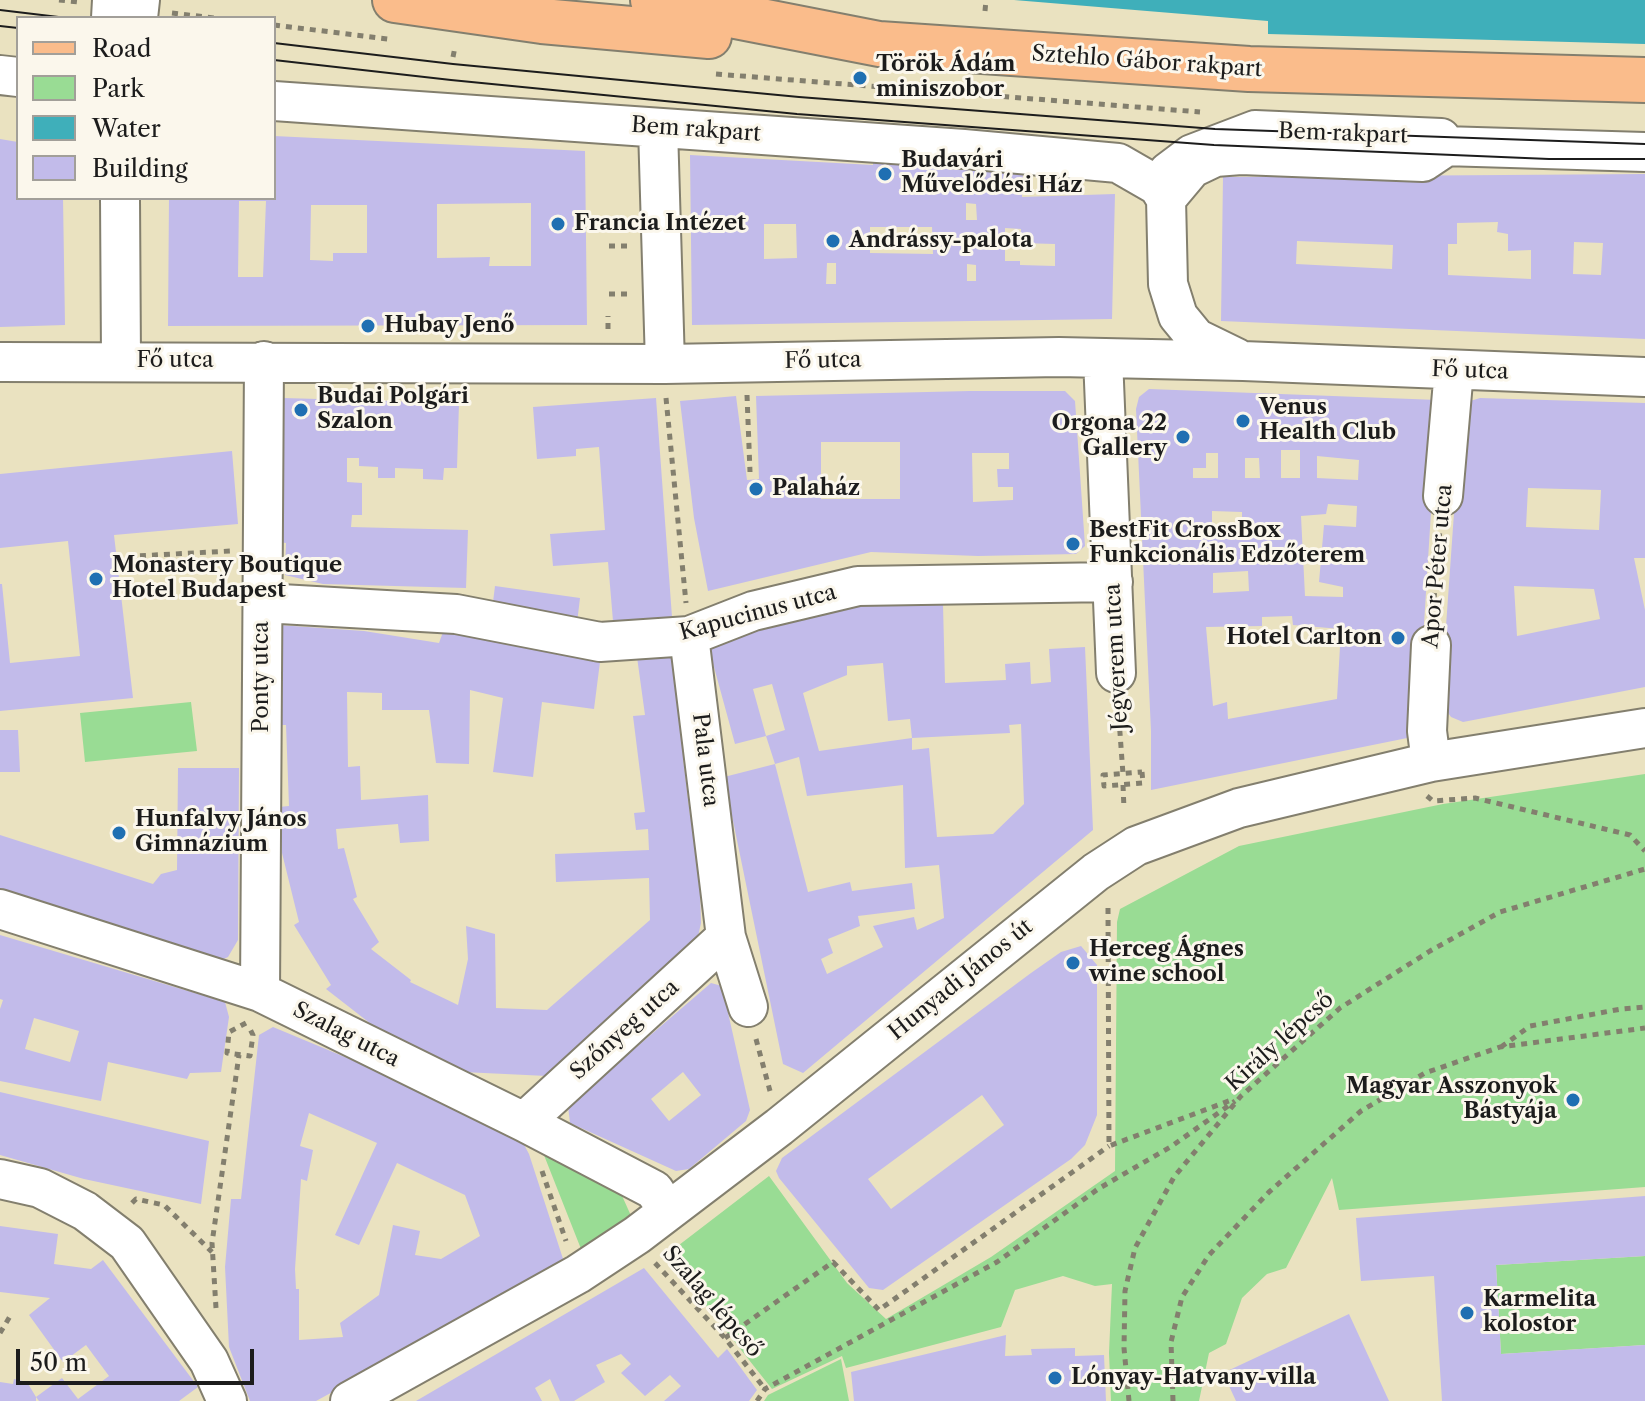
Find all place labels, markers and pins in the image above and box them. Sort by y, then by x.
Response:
place label: Török Ádám miniszobor [876,52,1015,104]
marker: Török Ádám miniszobor [851,69,869,87]
place label: Budavári Művelődési Ház [901,148,1083,200]
marker: Budavári Művelődési Ház [876,165,894,183]
place label: Francia Intézet [574,211,746,237]
marker: Francia Intézet [549,215,567,233]
place label: Andrássy-palota [849,228,1033,254]
marker: Andrássy-palota [824,232,842,250]
place label: Hubay Jenő [384,313,514,339]
marker: Hubay Jenő [359,317,377,335]
place label: Budai Polgári Szalon [317,384,469,436]
place label: Venus Health Club [1259,395,1396,446]
marker: Budai Polgári Szalon [292,401,310,419]
place label: Orgona 22 Gallery [1052,411,1167,462]
marker: Venus Health Club [1234,412,1252,430]
marker: Orgona 22 Gallery [1174,428,1192,446]
place label: Palaház [772,476,860,502]
marker: Palaház [747,480,765,498]
place label: BestFit CrossBox Funkcionális Edzőterem [1089,518,1365,570]
marker: BestFit CrossBox Funkcionális Edzőterem [1064,535,1082,553]
place label: Monastery Boutique Hotel Budapest [112,553,342,604]
marker: Monastery Boutique Hotel Budapest [87,570,105,588]
place label: Hotel Carlton [1226,625,1382,651]
marker: Hotel Carlton [1389,629,1407,647]
place label: Hunfalvy János Gimnázium [135,807,307,858]
marker: Hunfalvy János Gimnázium [110,824,128,842]
place label: Herceg Ágnes wine school [1089,937,1244,988]
marker: Herceg Ágnes wine school [1064,954,1082,972]
place label: Magyar Asszonyok Bástyája [1346,1074,1557,1126]
marker: Magyar Asszonyok Bástyája [1564,1091,1582,1109]
place label: Karmelita kolostor [1483,1287,1596,1338]
marker: Karmelita kolostor [1458,1304,1476,1322]
place label: Lónyay-Hatvany-villa [1071,1365,1316,1391]
marker: Lónyay-Hatvany-villa [1046,1369,1064,1387]

